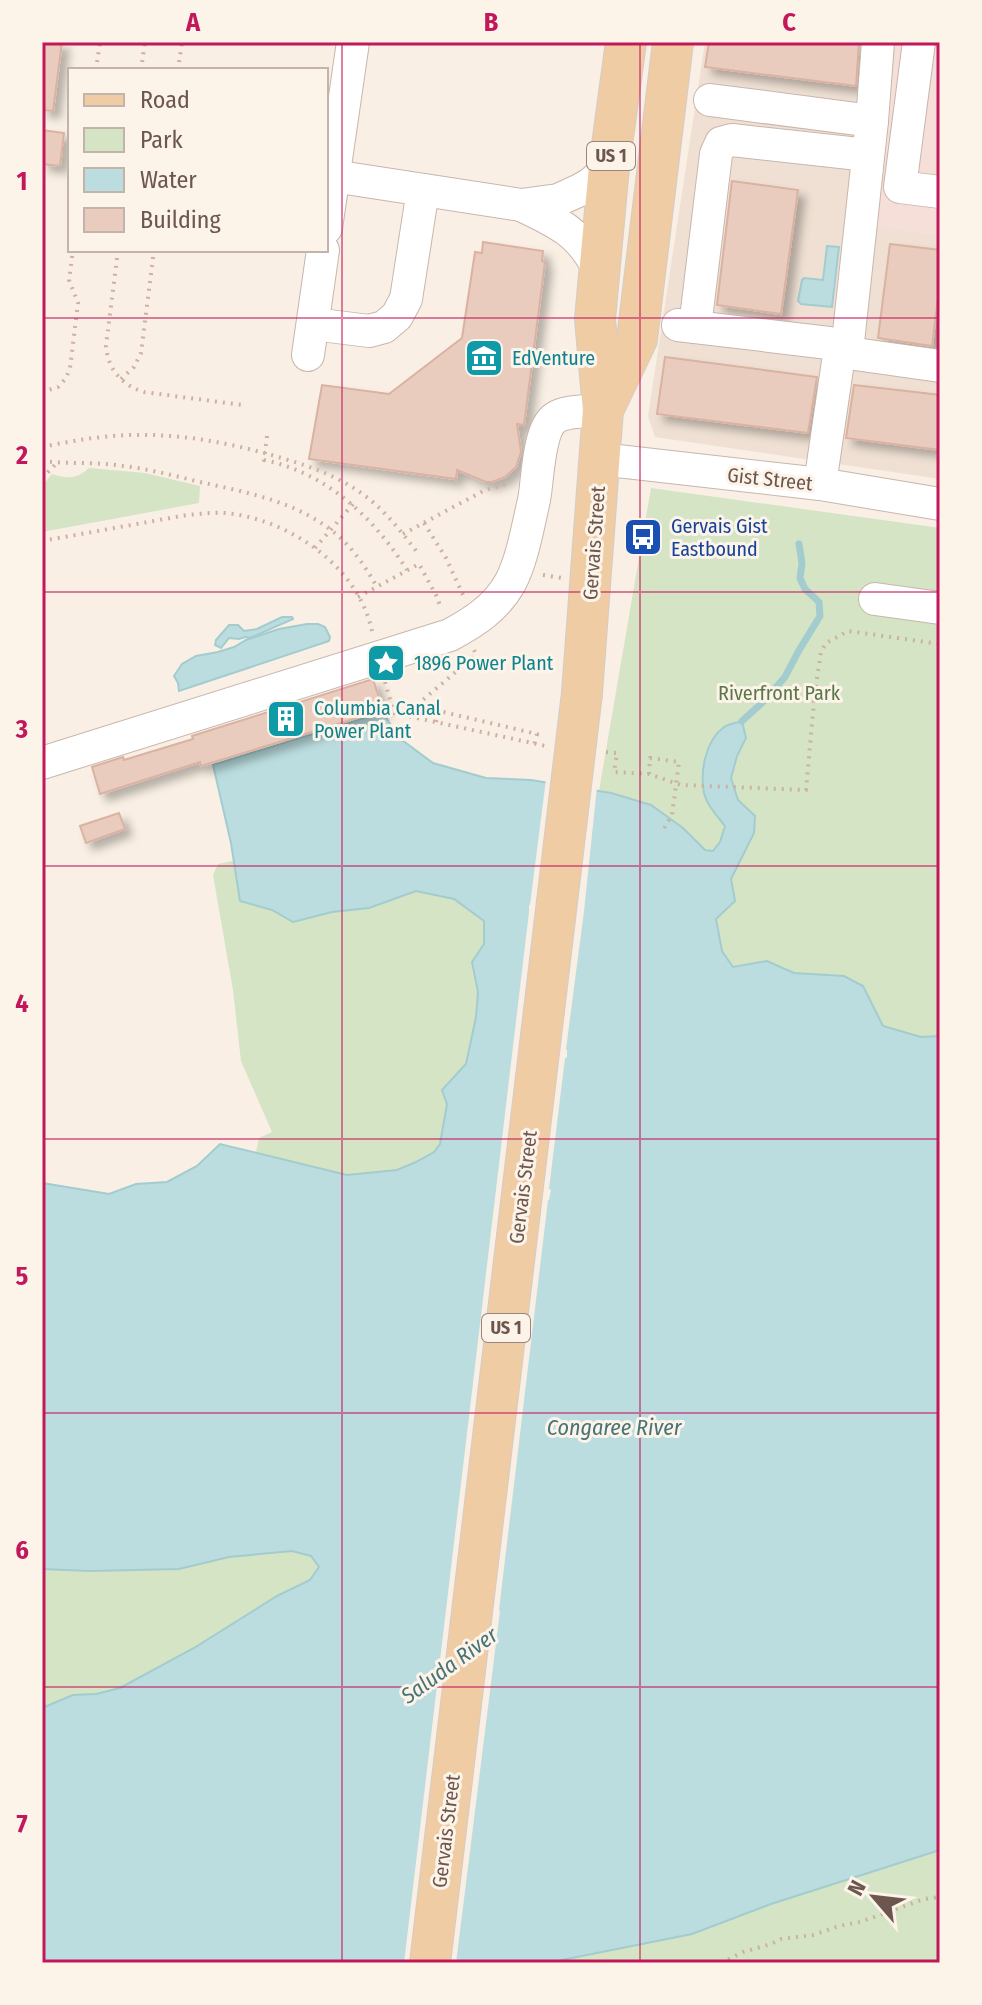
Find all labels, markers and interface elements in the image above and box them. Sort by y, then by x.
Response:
text: A [185,7,201,38]
text: B [484,7,499,38]
text: C [782,7,796,38]
legend [68,68,328,252]
text: Road [140,86,190,114]
text: Park [140,126,183,154]
road number: US 1 [587,142,635,170]
text: 1 [17,166,28,197]
text: Water [140,166,197,194]
text: Building [140,206,222,234]
museum icon: EdVenture [463,337,505,379]
place label: EdVenture [512,346,595,370]
text: 2 [15,440,28,471]
street label: Gist Street [726,463,814,495]
street label: Gervais Street [578,485,610,601]
place label: Gervais Gist Eastbound [671,514,768,561]
bus stop icon: Gervais Gist Eastbound [622,516,664,558]
place icon: 1896 Power Plant [365,642,407,684]
place label: 1896 Power Plant [414,651,554,675]
park label: Riverfront Park [718,681,841,705]
place label: Columbia Canal Power Plant [314,696,441,743]
building icon: Columbia Canal Power Plant [265,698,307,740]
text: 3 [15,714,28,745]
text: 4 [15,988,29,1019]
street label: Gervais Street [504,1128,542,1245]
text: 5 [16,1261,29,1292]
road number: US 1 [482,1314,530,1342]
water label: Congaree River [547,1414,683,1441]
text: 6 [15,1535,29,1566]
water label: Saluda River [395,1621,504,1710]
street label: Gervais Street [427,1772,465,1889]
text: 7 [16,1809,28,1840]
north arrow [834,1857,914,1937]
text: N [842,1876,872,1900]

